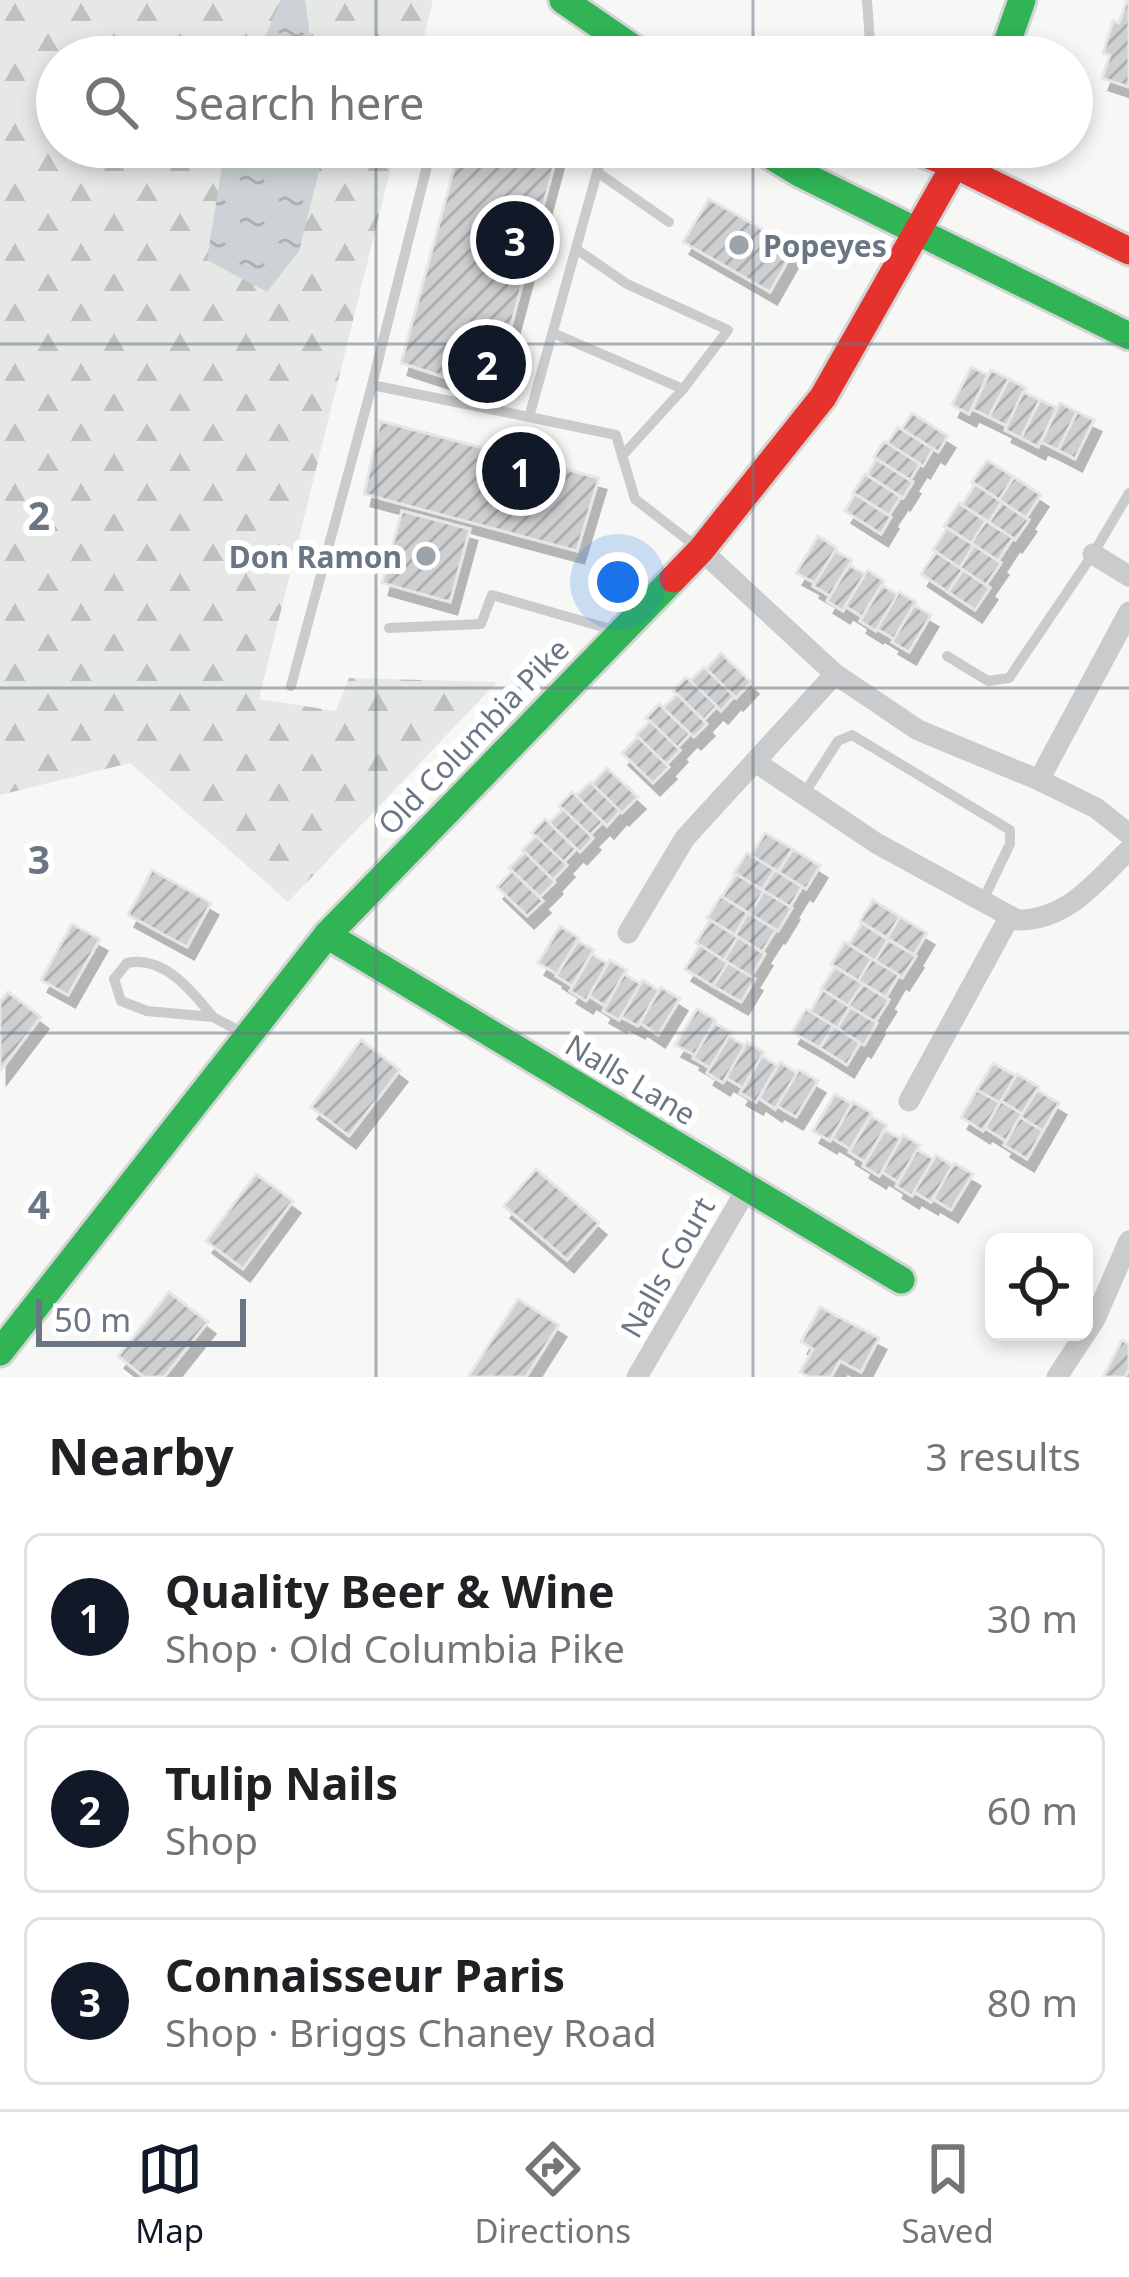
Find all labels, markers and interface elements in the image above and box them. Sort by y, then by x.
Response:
search box [36,36,1093,168]
icon: search [78,69,144,135]
text: Search here [174,72,424,133]
pin: 3 [476,195,554,285]
place label: Popeyes [763,225,887,266]
marker: Popeyes [726,232,752,258]
pin: 2 [448,319,526,409]
pin: 1 [482,426,560,516]
text: 2 [28,488,50,541]
place label: Don Ramon [229,536,402,577]
marker: Don Ramon [413,543,439,569]
your location [588,552,648,612]
street label: Old Columbia Pike [368,629,578,843]
text: 3 [28,832,50,885]
street label: Nalls Lane [558,1024,704,1134]
text: 4 [28,1177,50,1230]
street label: Nalls Court [610,1189,724,1345]
map controls [985,1233,1093,1341]
button: locate [985,1233,1093,1341]
scale bar [36,1293,246,1346]
text: 50 m [54,1297,131,1342]
text: Nearby [48,1420,234,1490]
text: 3 results [926,1429,1081,1482]
text: Quality Beer & Wine [165,1560,615,1621]
text: 1 [79,1591,101,1644]
text: 30 m [987,1591,1078,1644]
text: Shop · Old Columbia Pike [165,1621,625,1674]
text: Tulip Nails [165,1752,398,1813]
text: 2 [79,1783,101,1836]
text: 60 m [987,1783,1078,1836]
text: Shop [165,1813,258,1866]
text: Connaisseur Paris [165,1944,565,2005]
text: 3 [79,1975,101,2028]
text: 80 m [987,1975,1078,2028]
text: Shop · Briggs Chaney Road [165,2005,657,2058]
tab: Map [135,2136,204,2253]
tab: Directions [474,2136,631,2253]
tab: Saved [901,2136,994,2253]

